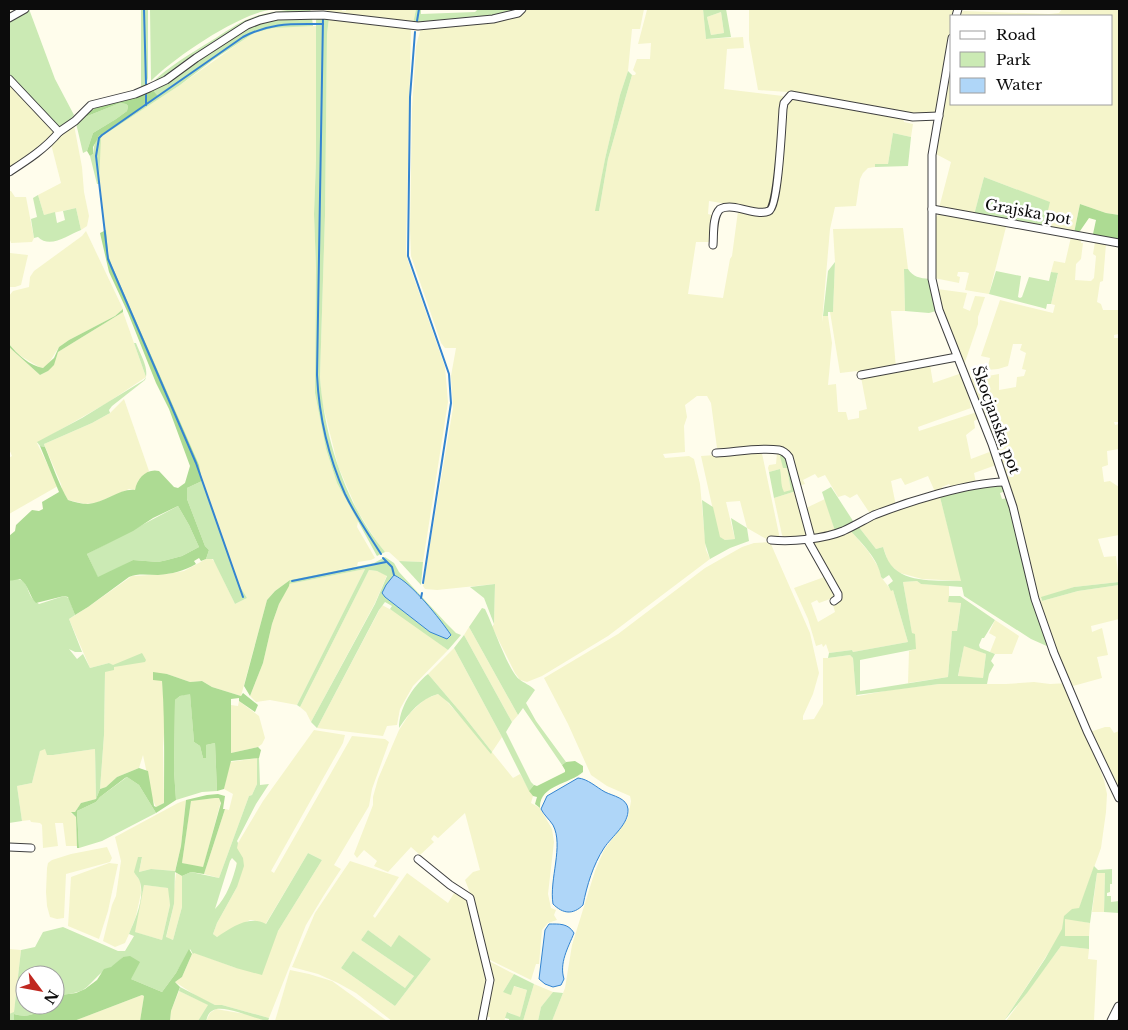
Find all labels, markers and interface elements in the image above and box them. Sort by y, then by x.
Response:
legend [950,15,1113,105]
text: Road [996,25,1036,44]
text: Park [996,50,1032,69]
text: Water [995,75,1043,94]
street label: Grajska pot [983,195,1073,228]
street label: Škocjanska pot [968,363,1025,477]
north arrow [15,965,65,1015]
text: N [40,987,62,1007]

